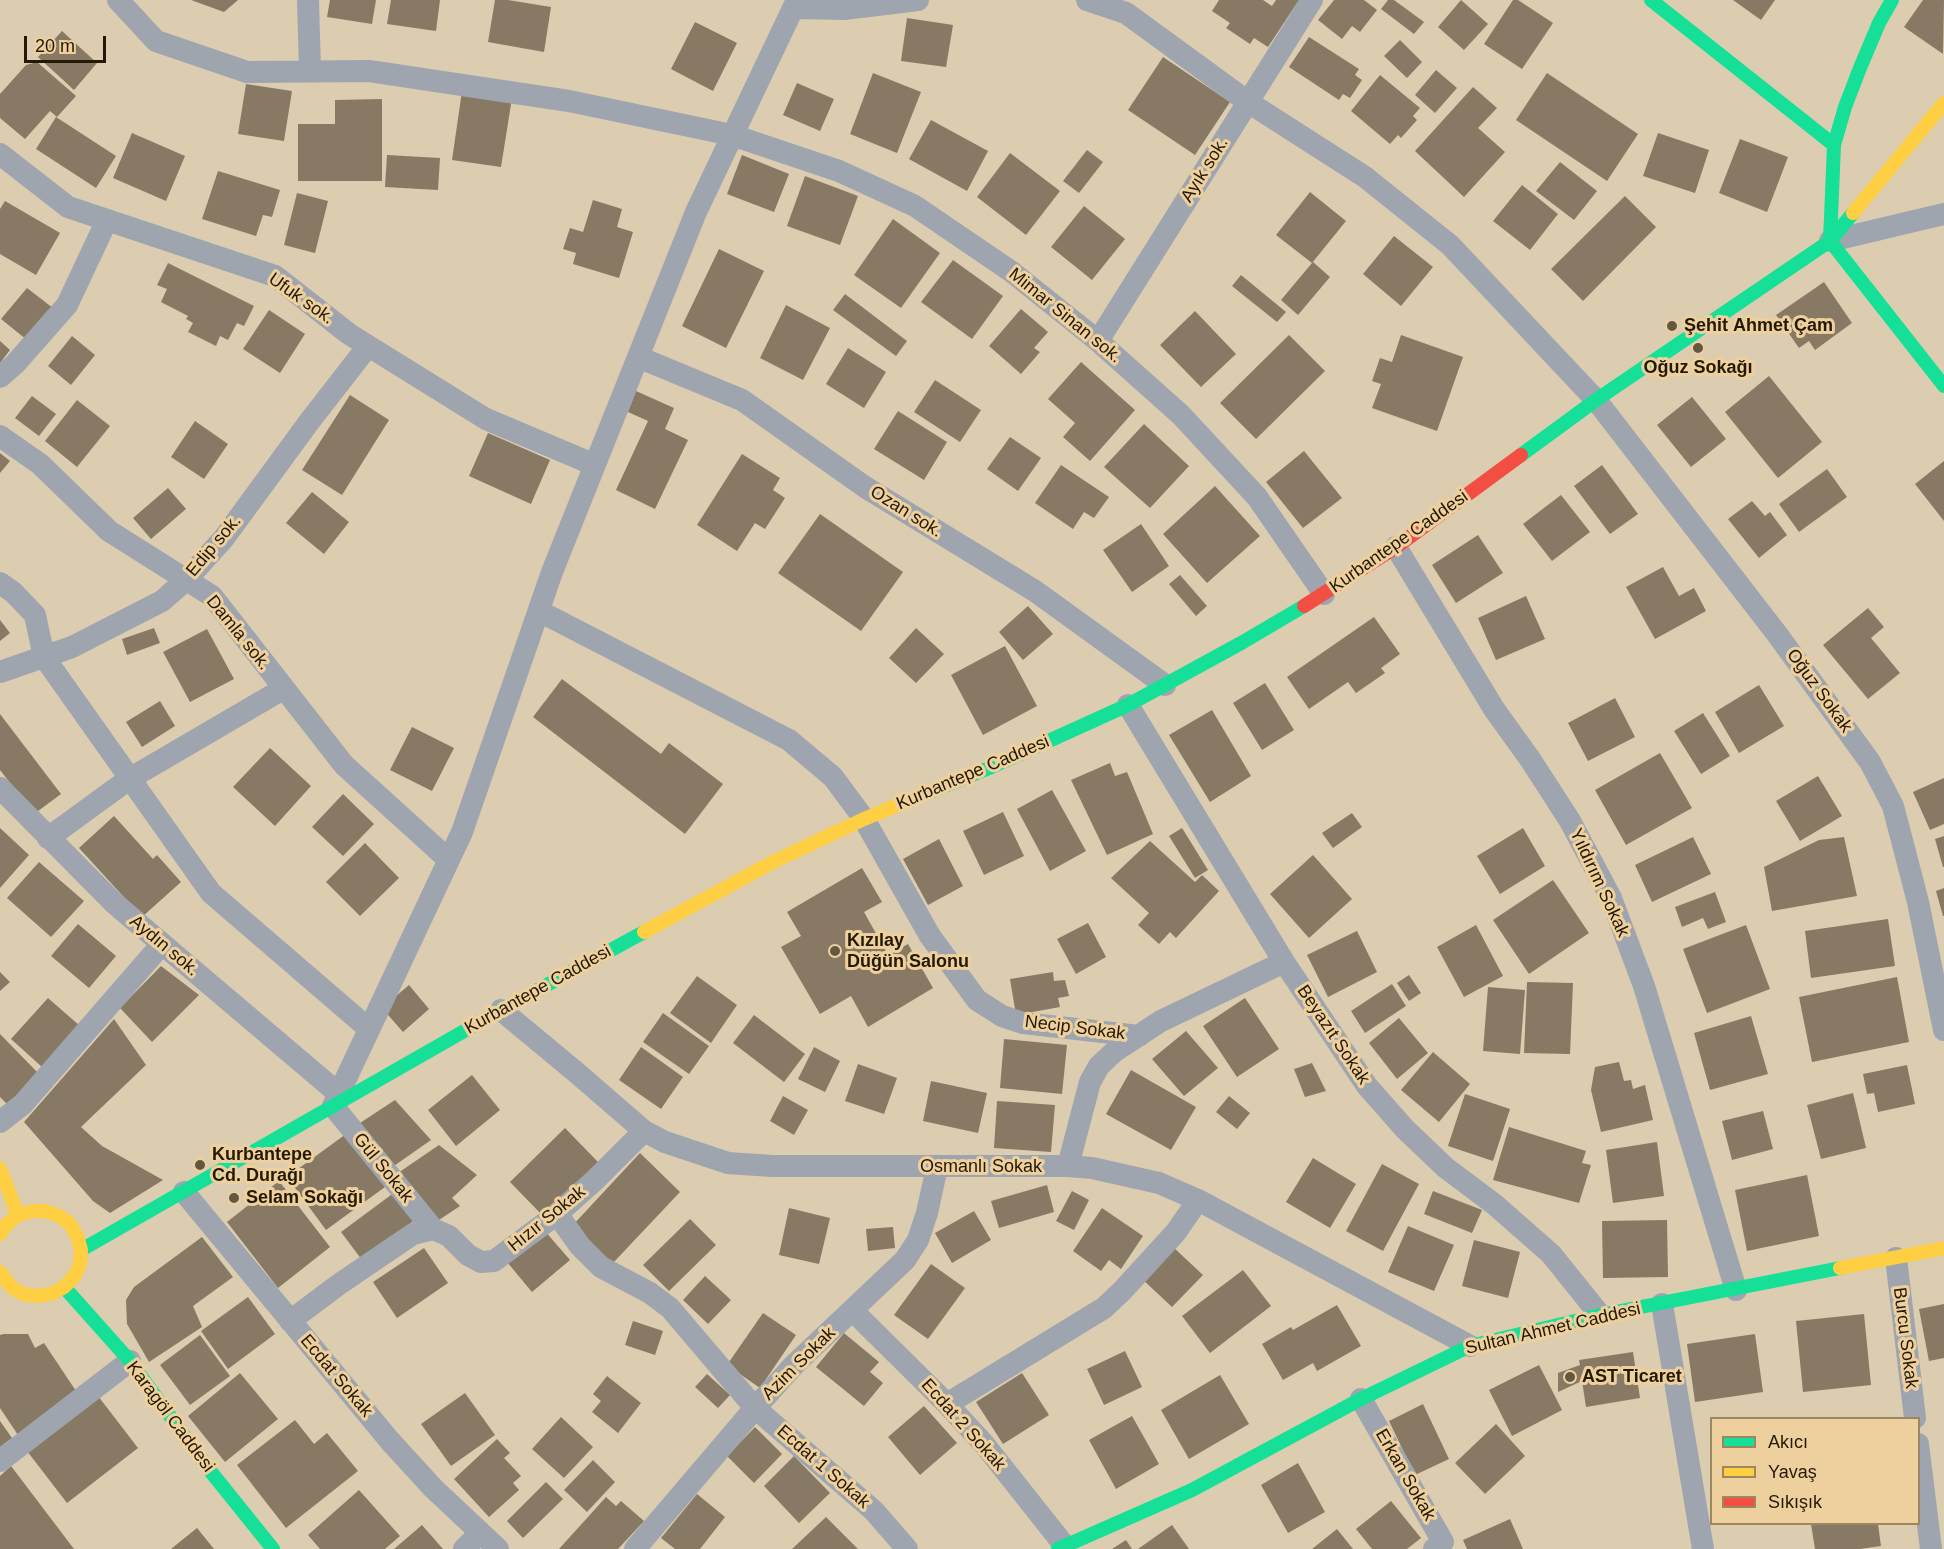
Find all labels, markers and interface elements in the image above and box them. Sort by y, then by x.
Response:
scale bar [27,24,110,62]
text: 20 m [35,36,75,56]
street label: Ayık sok. [1177,133,1233,207]
street label: Mimar Sinan sok. [1004,264,1126,368]
street label: Ufuk sok. [264,269,338,329]
place label: Şehit Ahmet Çam [1684,315,1833,337]
marker: Şehit Ahmet Çam [1665,319,1679,333]
marker: Oğuz Sokağı [1691,341,1705,355]
place label: Oğuz Sokağı [1643,357,1753,379]
street label: Ozan sok. [866,481,946,543]
street label: Kurbantepe Caddesi [1326,486,1472,598]
street label: Edip sok. [182,511,246,581]
street label: Damla sok. [201,591,275,675]
street label: Oğuz Sokak [1781,645,1857,737]
street label: Kurbantepe Caddesi [893,731,1053,815]
street label: Yıldırım Sokak [1564,825,1634,941]
street label: Aydın sok. [125,911,203,981]
place label: Kızılay Düğün Salonu [847,930,969,972]
street label: Kurbantepe Caddesi [461,941,615,1039]
marker: Kızılay Düğün Salonu [828,944,842,958]
street label: Beyazıt Sokak [1292,981,1374,1089]
street label: Necip Sokak [1024,1011,1126,1045]
street label: Gül Sokak [348,1129,418,1207]
place label: Kurbantepe Cd. Durağı [212,1144,312,1186]
street label: Osmanlı Sokak [920,1156,1042,1178]
marker: Kurbantepe Cd. Durağı [193,1158,207,1172]
street label: Hızır Sokak [504,1181,590,1257]
place label: Selam Sokağı [246,1187,363,1209]
marker: Selam Sokağı [227,1191,241,1205]
street label: Burcu Sokak [1888,1286,1922,1390]
street label: Sultan Ahmet Caddesi [1463,1298,1643,1360]
street label: Azim Sokak [758,1323,840,1405]
street label: Ecdat Sokak [295,1330,377,1422]
street label: Karagöl Caddesi [121,1357,219,1477]
place label: AST Ticaret [1582,1366,1682,1388]
marker: AST Ticaret [1563,1370,1577,1384]
street label: Ecdat 2 Sokak [916,1375,1010,1475]
legend [1710,1417,1920,1525]
street label: Ecdat 1 Sokak [772,1421,874,1513]
street label: Erkan Sokak [1370,1425,1440,1525]
text: Akıcı [1768,1432,1808,1452]
text: Yavaş [1768,1462,1817,1482]
text: Sıkışık [1768,1492,1822,1512]

